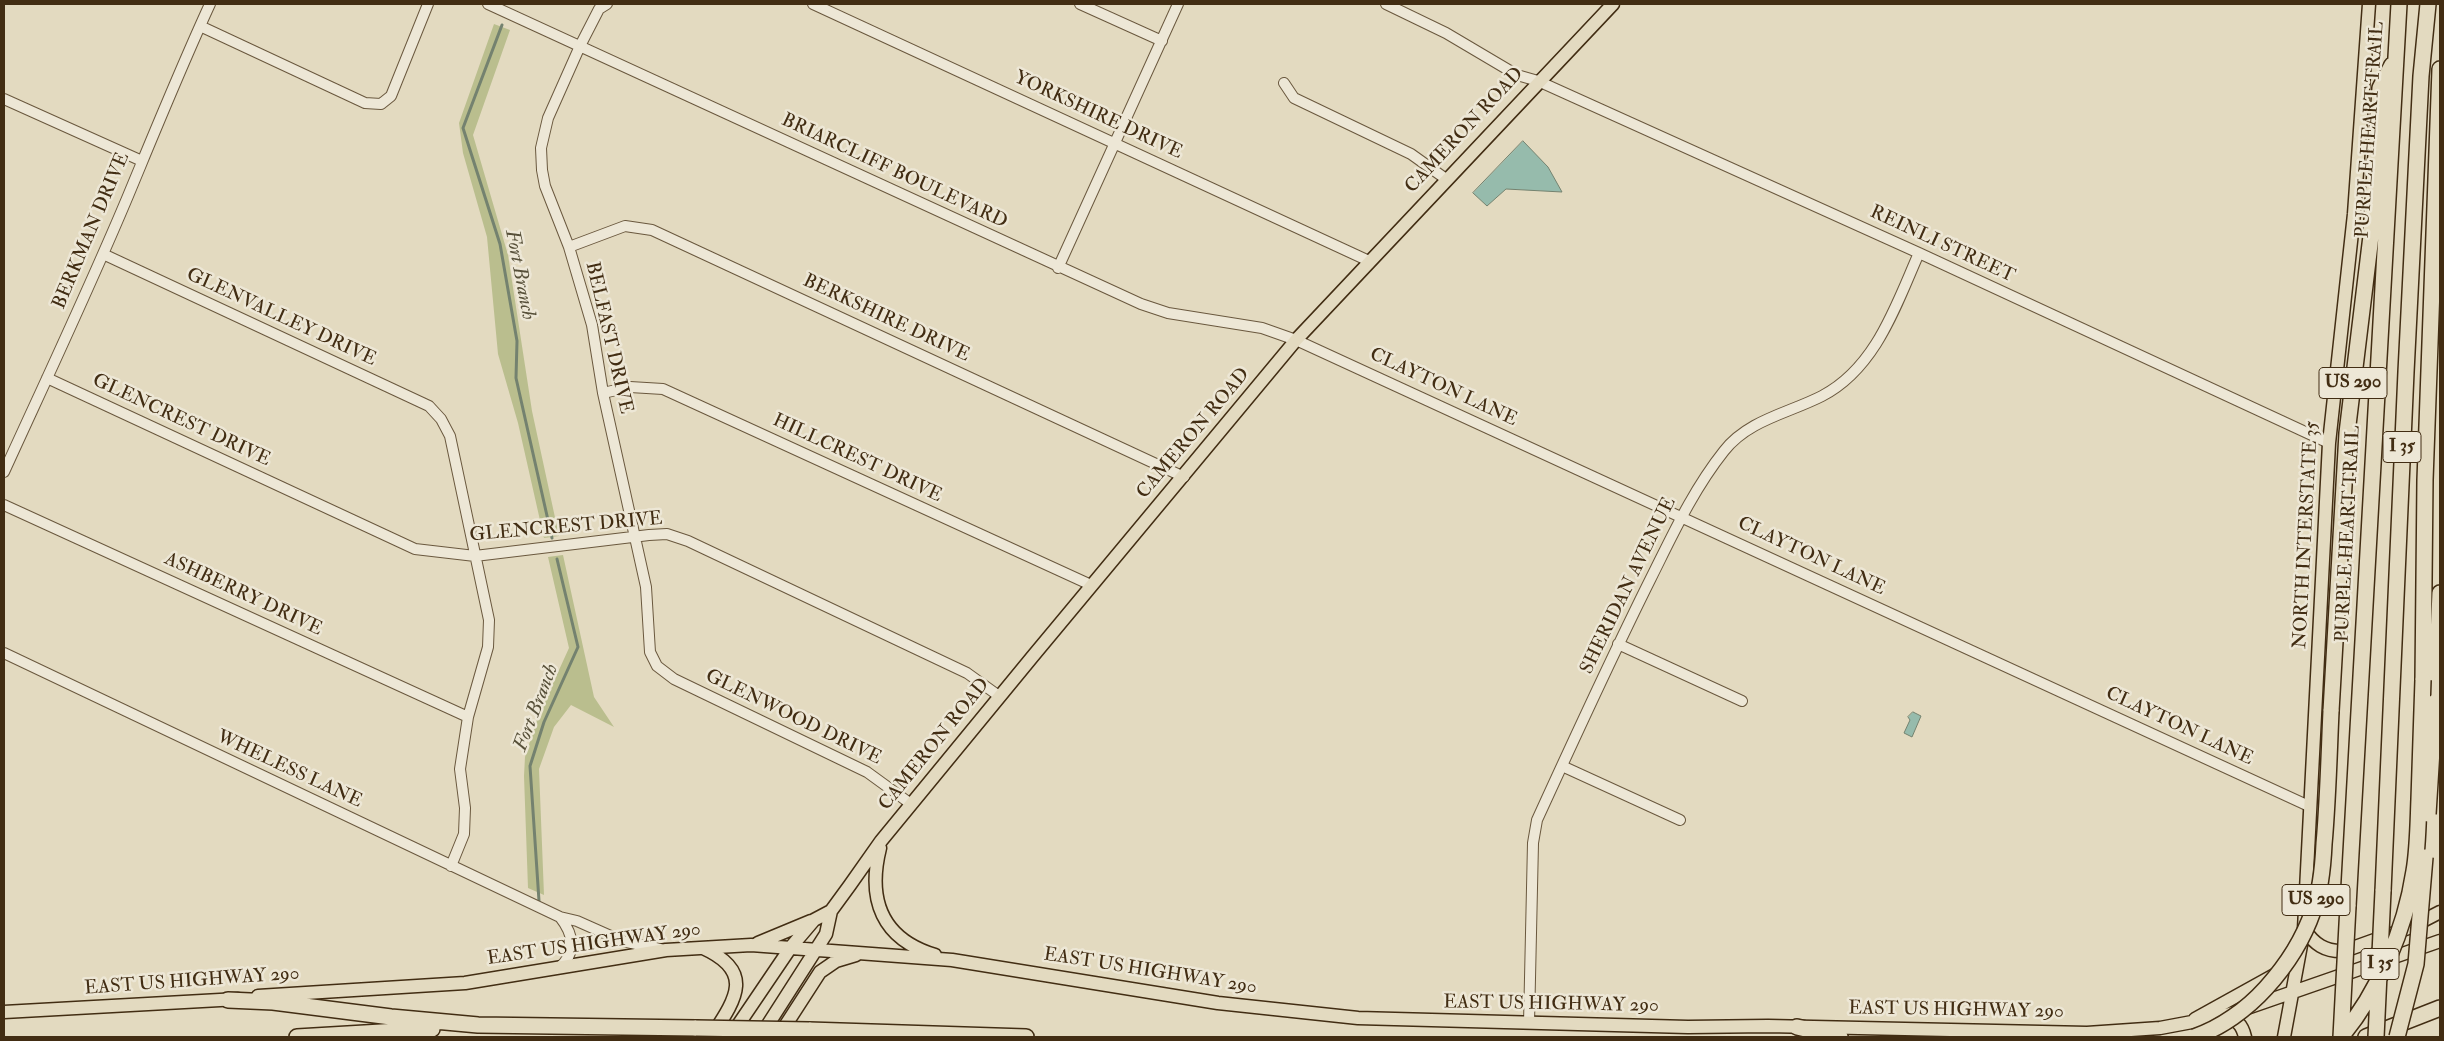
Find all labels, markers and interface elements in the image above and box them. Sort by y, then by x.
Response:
street label: PURPLE HEART TRAIL [2352,21,2390,239]
street label: CAMERON ROAD [1401,63,1529,199]
street label: YORKSHIRE DRIVE [1010,67,1186,165]
street label: BRIARCLIFF BOULEVARD [777,110,1011,234]
street label: BERKMAN DRIVE [49,149,135,313]
street label: REINLI STREET [1866,201,2018,289]
water label: Fort Branch [499,228,539,322]
street label: BELFAST DRIVE [579,260,637,416]
street label: GLENVALLEY DRIVE [182,264,380,372]
street label: BERKSHIRE DRIVE [799,270,973,368]
street label: CLAYTON LANE [1366,344,1520,432]
street label: CAMERON ROAD [1133,364,1255,504]
road number: US 290 [2319,368,2387,398]
street label: GLENCREST DRIVE [88,370,274,472]
street label: HILLCREST DRIVE [769,410,945,508]
street label: NORTH INTERSTATE 35 [2290,421,2324,649]
street label: PURPLE HEART TRAIL [2332,425,2366,643]
road number: I 35 [2383,432,2421,462]
street label: SHERIDAN AVENUE [1576,494,1682,678]
street label: GLENCREST DRIVE [469,508,663,548]
street label: CLAYTON LANE [1734,513,1888,601]
street label: ASHBERRY DRIVE [160,548,326,642]
water label: Fort Branch [509,661,565,755]
street label: GLENWOOD DRIVE [701,665,885,771]
street label: CAMERON ROAD [875,674,995,816]
street label: CLAYTON LANE [2102,683,2256,771]
street label: WHELESS LANE [213,726,365,814]
road number: US 290 [2282,884,2350,916]
street label: EAST US HIGHWAY 290 [486,919,702,971]
street label: EAST US HIGHWAY 290 [1042,944,1258,1000]
road number: I 35 [2361,949,2399,980]
street label: EAST US HIGHWAY 290 [84,963,300,1001]
street label: EAST US HIGHWAY 290 [1443,992,1659,1018]
street label: EAST US HIGHWAY 290 [1848,998,2064,1024]

